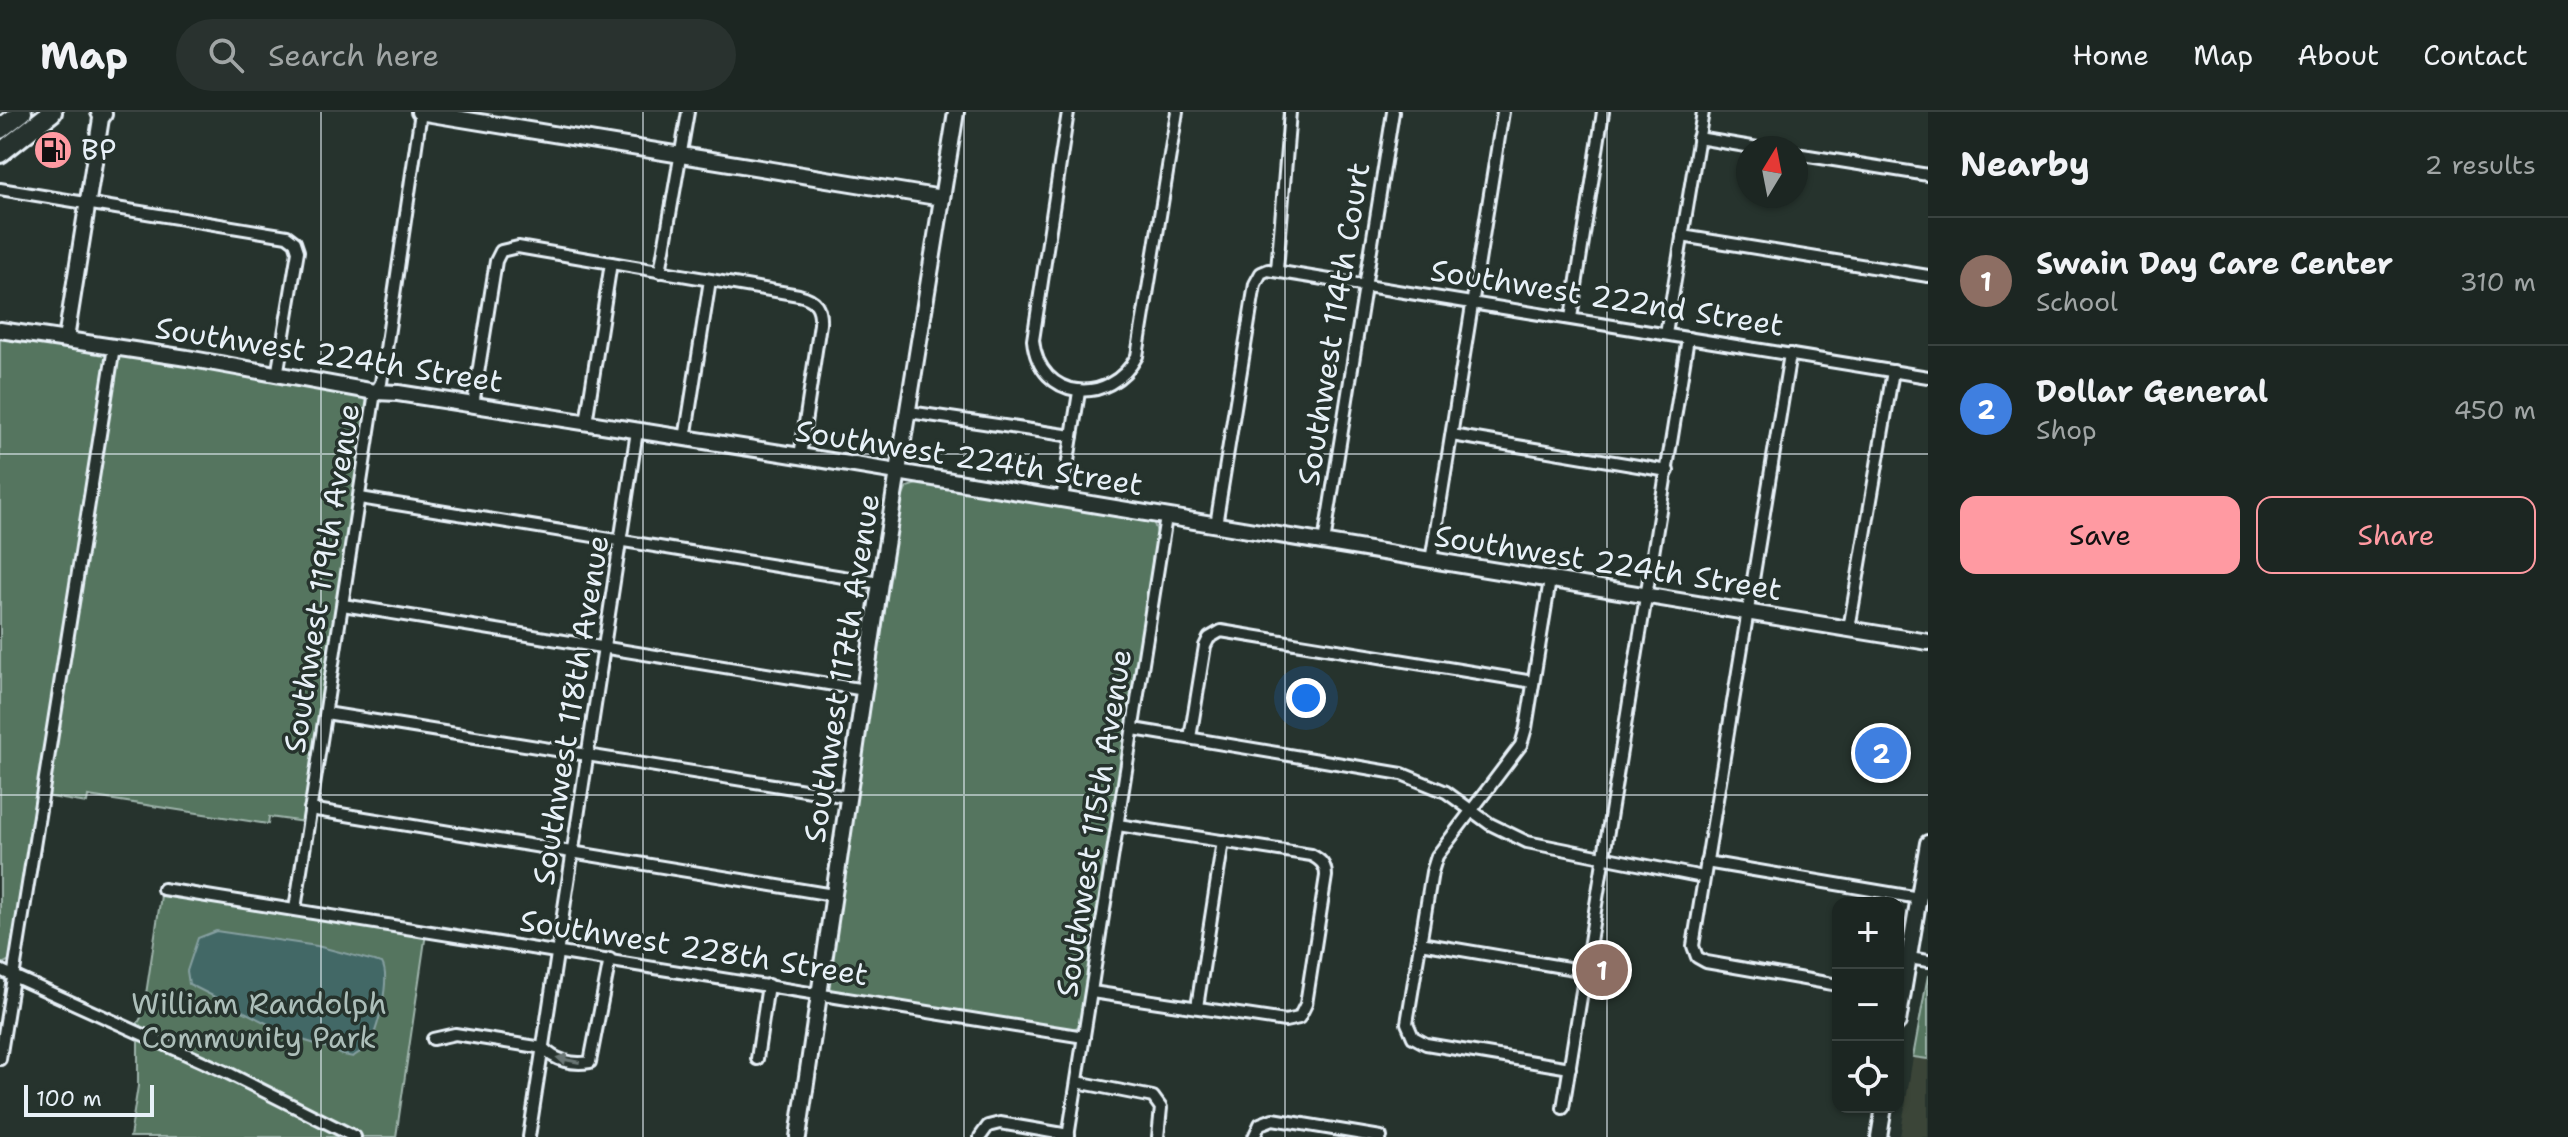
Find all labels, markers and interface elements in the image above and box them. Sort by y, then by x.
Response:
search box [176,19,736,91]
text: Map [40,30,128,81]
icon: search [204,33,248,77]
text: Search here [268,35,439,76]
text: Home [2072,36,2149,74]
text: Map [2193,36,2253,74]
text: About [2297,36,2379,74]
text: Contact [2423,36,2528,74]
fuel station icon: BP [32,129,74,171]
place label: BP [81,129,117,170]
north arrow [1736,136,1808,208]
text: Nearby [1960,141,2090,187]
text: 2 results [2424,147,2536,182]
street label: Southwest 114th Court [1288,159,1379,488]
text: Swain Day Care Center [2036,243,2393,284]
street label: Southwest 222nd Street [1428,249,1787,346]
text: 1 [1980,264,1992,299]
text: 310 m [2460,264,2536,299]
text: School [2036,284,2118,319]
street label: Southwest 224th Street [152,307,506,402]
text: Dollar General [2036,371,2268,412]
text: 2 [1977,392,1995,427]
text: 450 m [2453,392,2536,427]
street label: Southwest 119th Avenue [274,400,369,755]
street label: Southwest 224th Street [792,410,1146,505]
text: Shop [2036,412,2097,447]
street label: Southwest 117th Avenue [794,491,889,845]
button: Save [1960,496,2240,574]
button: Share [2256,496,2536,574]
street label: Southwest 224th Street [1431,515,1785,610]
street label: Southwest 118th Avenue [523,532,618,888]
street label: Southwest 115th Avenue [1046,646,1141,1000]
your location [1286,678,1326,718]
pin: 2 [1855,723,1907,783]
map controls [1832,897,1904,1113]
button: + [1832,897,1904,969]
street label: Southwest 228th Street [517,900,871,995]
pin: 1 [1576,940,1628,1000]
button: − [1832,969,1904,1041]
park label: William Randolph Community Park [131,983,387,1058]
button: locate [1832,1041,1904,1113]
one-way arrow [555,1053,580,1066]
scale bar [24,1081,154,1117]
text: 100 m [36,1084,102,1113]

